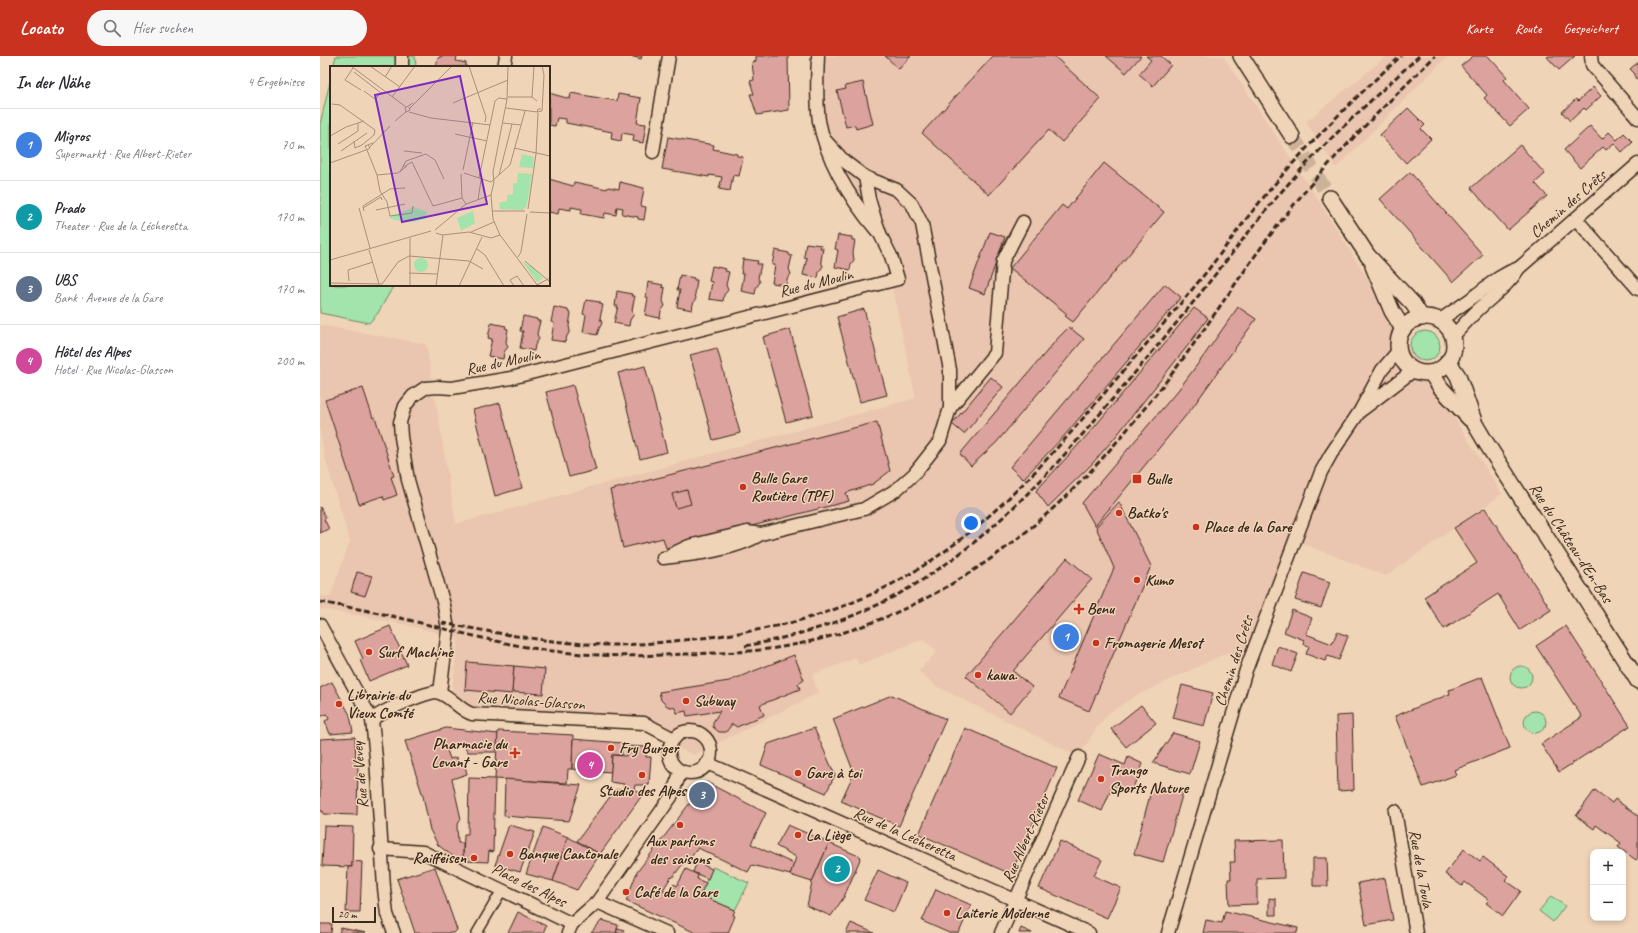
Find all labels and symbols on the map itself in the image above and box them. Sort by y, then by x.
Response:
inset map [330,66,550,286]
street label: Chemin des Crêts [1526,165,1611,242]
street label: Rue du Moulin [777,264,856,302]
street label: Rue du Moulin [464,344,543,380]
place label: Bulle Gare Routière (TPF) [751,468,834,506]
place label: Bulle [1146,469,1173,489]
marker: Bulle [1131,473,1143,485]
street label: Rue du Château-d'En-Bas [1525,479,1618,608]
marker: Bulle Gare Routière (TPF) [738,482,748,492]
place label: Batko's [1127,503,1168,523]
marker: Batko's [1114,508,1124,518]
your location [961,513,981,533]
place label: Place de la Gare [1204,517,1293,537]
marker: Place de la Gare [1191,522,1201,532]
place label: Kumo [1145,570,1175,590]
marker: Kumo [1132,575,1142,585]
place label: Benu [1087,599,1116,619]
marker: Benu [1074,604,1084,614]
street label: Chemin des Crêts [1210,612,1259,709]
pin: 1 [1053,622,1079,652]
place label: Fromagerie Mesot [1104,633,1205,653]
marker: Fromagerie Mesot [1091,638,1101,648]
place label: Surf Machine [377,642,454,662]
marker: Surf Machine [364,647,374,657]
place label: kawa. [986,665,1018,685]
marker: kawa. [973,670,983,680]
place label: Librairie du Vieux Comté [347,685,415,723]
street label: Rue Nicolas-Glasson [477,687,586,715]
place label: Subway [694,691,736,711]
marker: Subway [681,696,691,706]
marker: Librairie du Vieux Comté [334,699,344,709]
place label: Pharmacie du Levant - Gare [431,734,509,772]
place label: Fry Burger [619,738,681,758]
street label: Rue de Vevey [347,739,373,809]
marker: Fry Burger [606,743,616,753]
marker: Pharmacie du Levant - Gare [510,748,520,758]
pin: 4 [577,750,603,780]
place label: Trango Sports Nature [1109,760,1190,798]
place label: Gare à toi [806,763,863,783]
marker: Gare à toi [793,768,803,778]
marker: Studio des Alpes [637,770,647,780]
marker: Trango Sports Nature [1096,774,1106,784]
pin: 3 [689,780,715,810]
place label: Studio des Alpes [598,781,687,801]
street label: Rue Albert-Rieter [997,789,1055,886]
street label: Rue de la Lécheretta [851,802,961,866]
marker: Aux parfums des saisons [675,820,685,830]
place label: La Liège [806,825,852,845]
street label: Rue de la Toula [1404,828,1438,911]
marker: La Liège [793,830,803,840]
place label: Aux parfums des saisons [646,831,715,869]
place label: Banque Cantonale [518,844,619,864]
place label: Raiffeisen [412,848,467,868]
marker: Banque Cantonale [505,849,515,859]
marker: Raiffeisen [469,853,479,863]
pin: 2 [824,854,850,884]
street label: Place des Alpes [489,858,571,912]
place label: Café de la Gare [634,882,719,902]
marker: Café de la Gare [621,887,631,897]
place label: Laiterie Moderne [955,903,1050,923]
scale bar [332,905,376,924]
marker: Laiterie Moderne [942,908,952,918]

